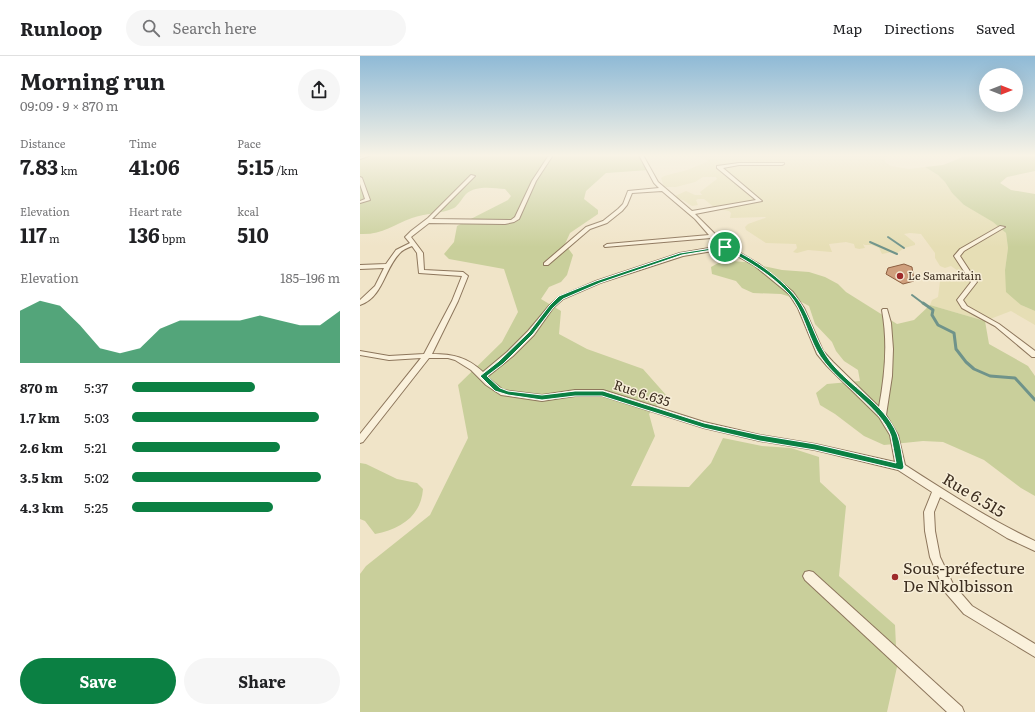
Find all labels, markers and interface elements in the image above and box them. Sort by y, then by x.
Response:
search box [126,10,406,46]
text: Runloop [20,14,102,42]
text: Search here [172,16,257,39]
icon: search [140,17,162,39]
text: Map [832,18,862,38]
text: Directions [884,18,954,38]
text: Saved [976,18,1015,38]
text: Morning run [20,64,165,97]
north arrow [979,68,1023,112]
map controls [979,68,1023,112]
button: share [298,69,340,111]
text: 09:09 · 9 × 870 m [20,96,118,115]
text: Distance [20,135,65,151]
text: Time [129,135,157,151]
text: Pace [237,135,261,151]
text: 7.83 [20,151,58,181]
text: 41:06 [129,151,180,181]
text: 5:15 [237,151,274,181]
text: km [58,162,78,178]
text: /km [274,162,298,178]
text: Elevation [20,203,70,219]
text: Heart rate [129,203,182,219]
text: kcal [237,203,259,219]
text: 117 [20,219,47,249]
text: 136 [129,219,160,249]
text: 510 [237,219,269,249]
text: m [47,230,60,246]
text: bpm [160,230,186,246]
pin [708,230,742,264]
icon: arrive [714,236,736,258]
place label: Le Samaritain [908,267,981,283]
text: Elevation [20,268,79,287]
text: 185–196 m [280,268,340,287]
marker: Le Samaritain [895,271,905,281]
street label: Rue 6.635 [611,374,673,411]
text: 870 m [20,378,58,397]
text: 5:37 [84,378,108,397]
text: 1.7 km [20,408,60,427]
text: 5:03 [84,408,109,427]
text: 2.6 km [20,438,63,457]
text: 5:21 [84,438,107,457]
street label: Rue 6.515 [939,466,1010,522]
text: 3.5 km [20,468,63,487]
text: 5:02 [84,468,109,487]
text: 4.3 km [20,498,64,517]
text: 5:25 [84,498,108,517]
place label: Sous-préfecture De Nkolbisson [903,555,1025,597]
marker: Sous-préfecture De Nkolbisson [890,572,900,582]
button: Save [20,658,176,704]
button: Share [184,658,340,704]

